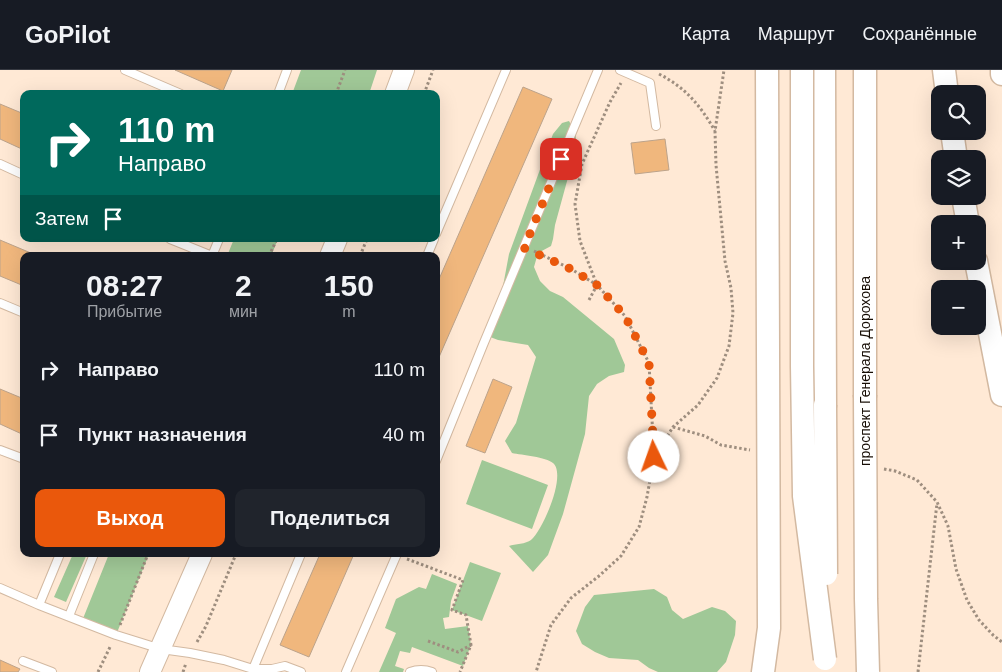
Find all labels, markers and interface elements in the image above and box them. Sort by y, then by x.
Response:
text: GoPilot [25,21,110,48]
text: Карта [682,24,730,44]
text: Маршрут [758,24,834,44]
text: Сохранённые [862,24,977,44]
map controls [931,85,986,335]
button: search [931,85,986,140]
icon: right [35,110,100,175]
text: 110 m [118,110,215,149]
pin [540,138,582,180]
icon: arrive [547,145,575,173]
button: layers [931,150,986,205]
text: Направо [118,151,206,176]
icon: arrive [99,205,127,233]
text: Затем [35,208,89,229]
button: + [931,215,986,270]
text: 08:27 [86,269,163,302]
text: 2 [235,269,252,302]
text: 150 [324,269,374,302]
street label: проспект Генерала Дорохова [857,276,873,466]
button: − [931,280,986,335]
text: Прибытие [87,303,162,320]
text: мин [229,303,258,320]
text: m [342,303,355,320]
icon: right [35,356,63,384]
text: Направо [78,359,159,380]
text: 110 m [374,359,425,380]
icon: arrive [35,421,63,449]
text: Пункт назначения [78,424,247,445]
text: 40 m [383,424,425,445]
position arrow [627,430,679,482]
button: Выход [35,489,225,547]
button: Поделиться [235,489,425,547]

